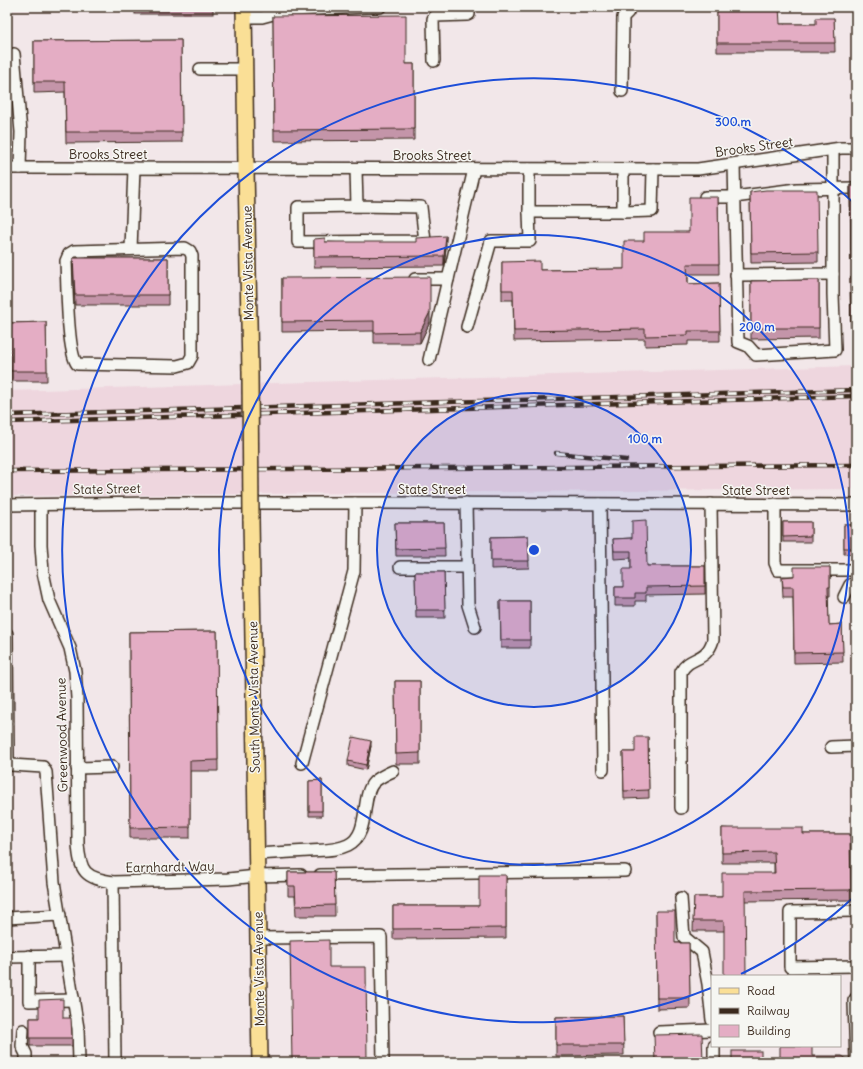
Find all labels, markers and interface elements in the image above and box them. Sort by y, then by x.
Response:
text: 300 m [715,114,751,129]
street label: Brooks Street [714,133,795,161]
street label: Brooks Street [69,146,148,163]
street label: Brooks Street [393,147,472,164]
street label: Monte Vista Avenue [238,205,258,321]
text: 200 m [739,319,775,334]
text: 100 m [628,431,662,446]
street label: State Street [73,480,142,498]
street label: State Street [398,481,467,498]
street label: State Street [722,482,791,499]
centre of rings [527,543,541,557]
street label: South Monte Vista Avenue [244,621,264,773]
street label: Greenwood Avenue [52,677,72,793]
street label: Earnhardt Way [125,858,215,876]
street label: Monte Vista Avenue [249,911,269,1027]
legend [711,975,841,1047]
text: Road [747,983,775,998]
text: Railway [747,1003,790,1018]
text: Building [747,1023,791,1038]

